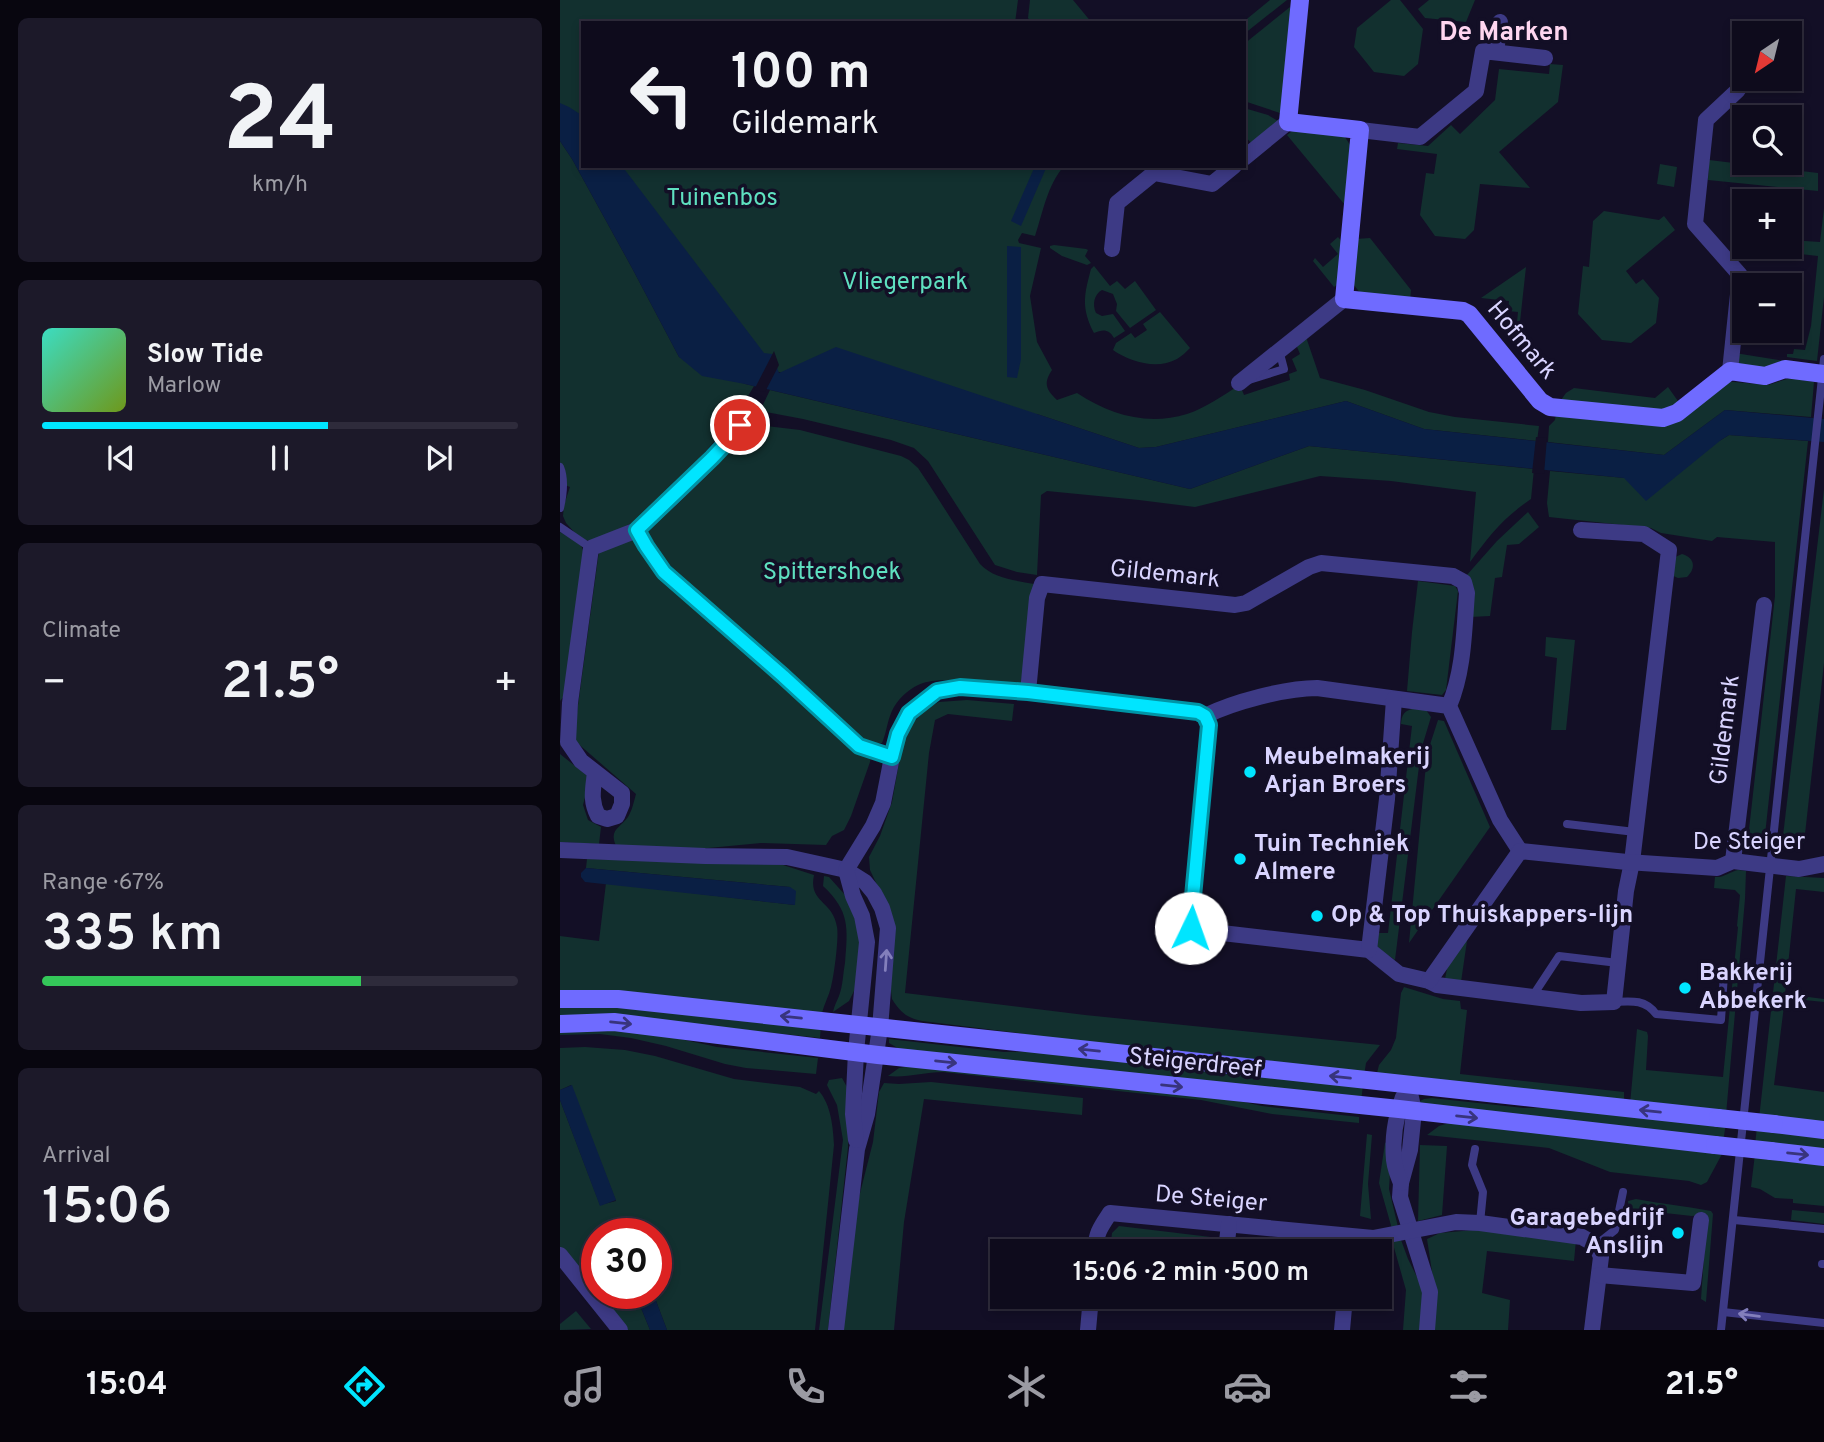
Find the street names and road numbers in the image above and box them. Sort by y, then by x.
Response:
street label: Hofmark [1479,296,1563,386]
street label: Gildemark [1108,554,1222,596]
street label: Gildemark [1704,673,1748,787]
street label: De Steiger [1693,828,1805,858]
street label: Steigerdreef [1127,1042,1263,1086]
street label: De Steiger [1154,1180,1268,1220]

